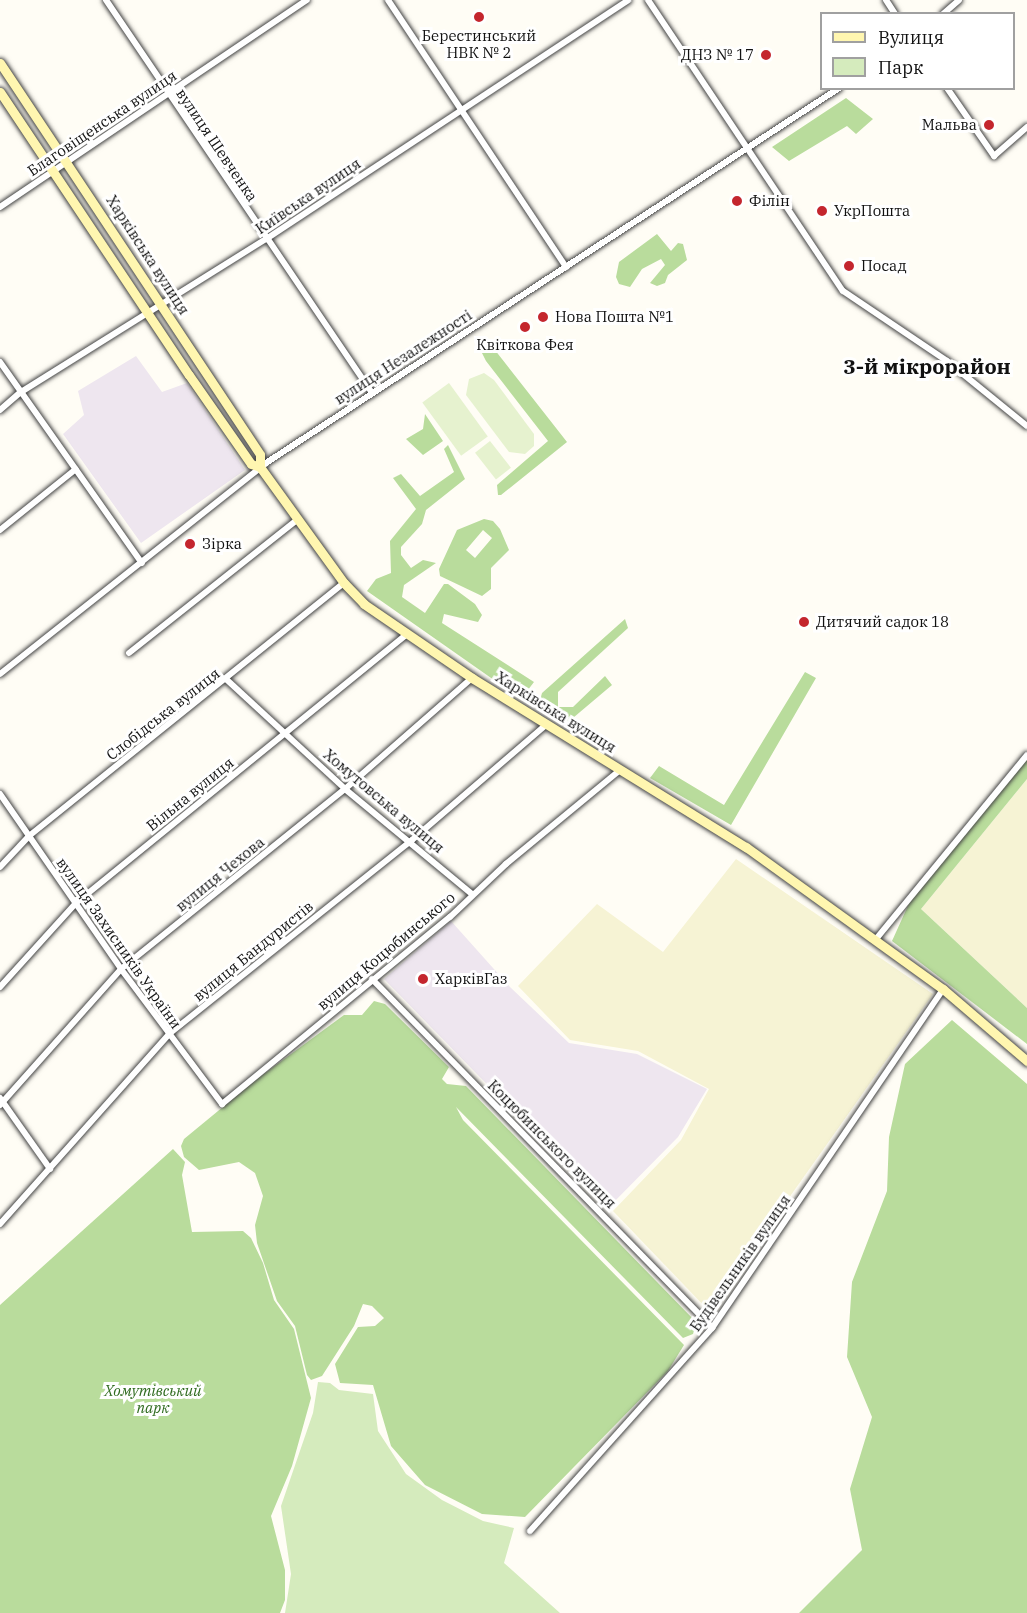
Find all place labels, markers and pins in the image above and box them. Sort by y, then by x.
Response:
marker: Берестинський НВК № 2 [472,10,486,24]
place label: Берестинський НВК № 2 [422,26,536,61]
place label: ДНЗ № 17 [681,46,754,64]
marker: ДНЗ № 17 [759,48,773,62]
place label: Мальва [922,116,977,134]
marker: Мальва [982,118,996,132]
place label: Філін [749,192,790,210]
marker: Філін [730,194,744,208]
place label: УкрПошта [834,202,910,220]
marker: УкрПошта [815,204,829,218]
place label: Посад [861,257,907,275]
marker: Посад [842,259,856,273]
place label: Нова Пошта №1 [555,308,674,326]
marker: Нова Пошта №1 [536,310,550,324]
marker: Квіткова Фея [518,320,532,334]
place label: Квіткова Фея [476,336,574,354]
place label: Зірка [202,535,242,553]
marker: Зірка [183,537,197,551]
place label: Дитячий садок 18 [816,613,949,631]
marker: Дитячий садок 18 [797,615,811,629]
place label: ХарківГаз [435,970,507,988]
marker: ХарківГаз [416,972,430,986]

